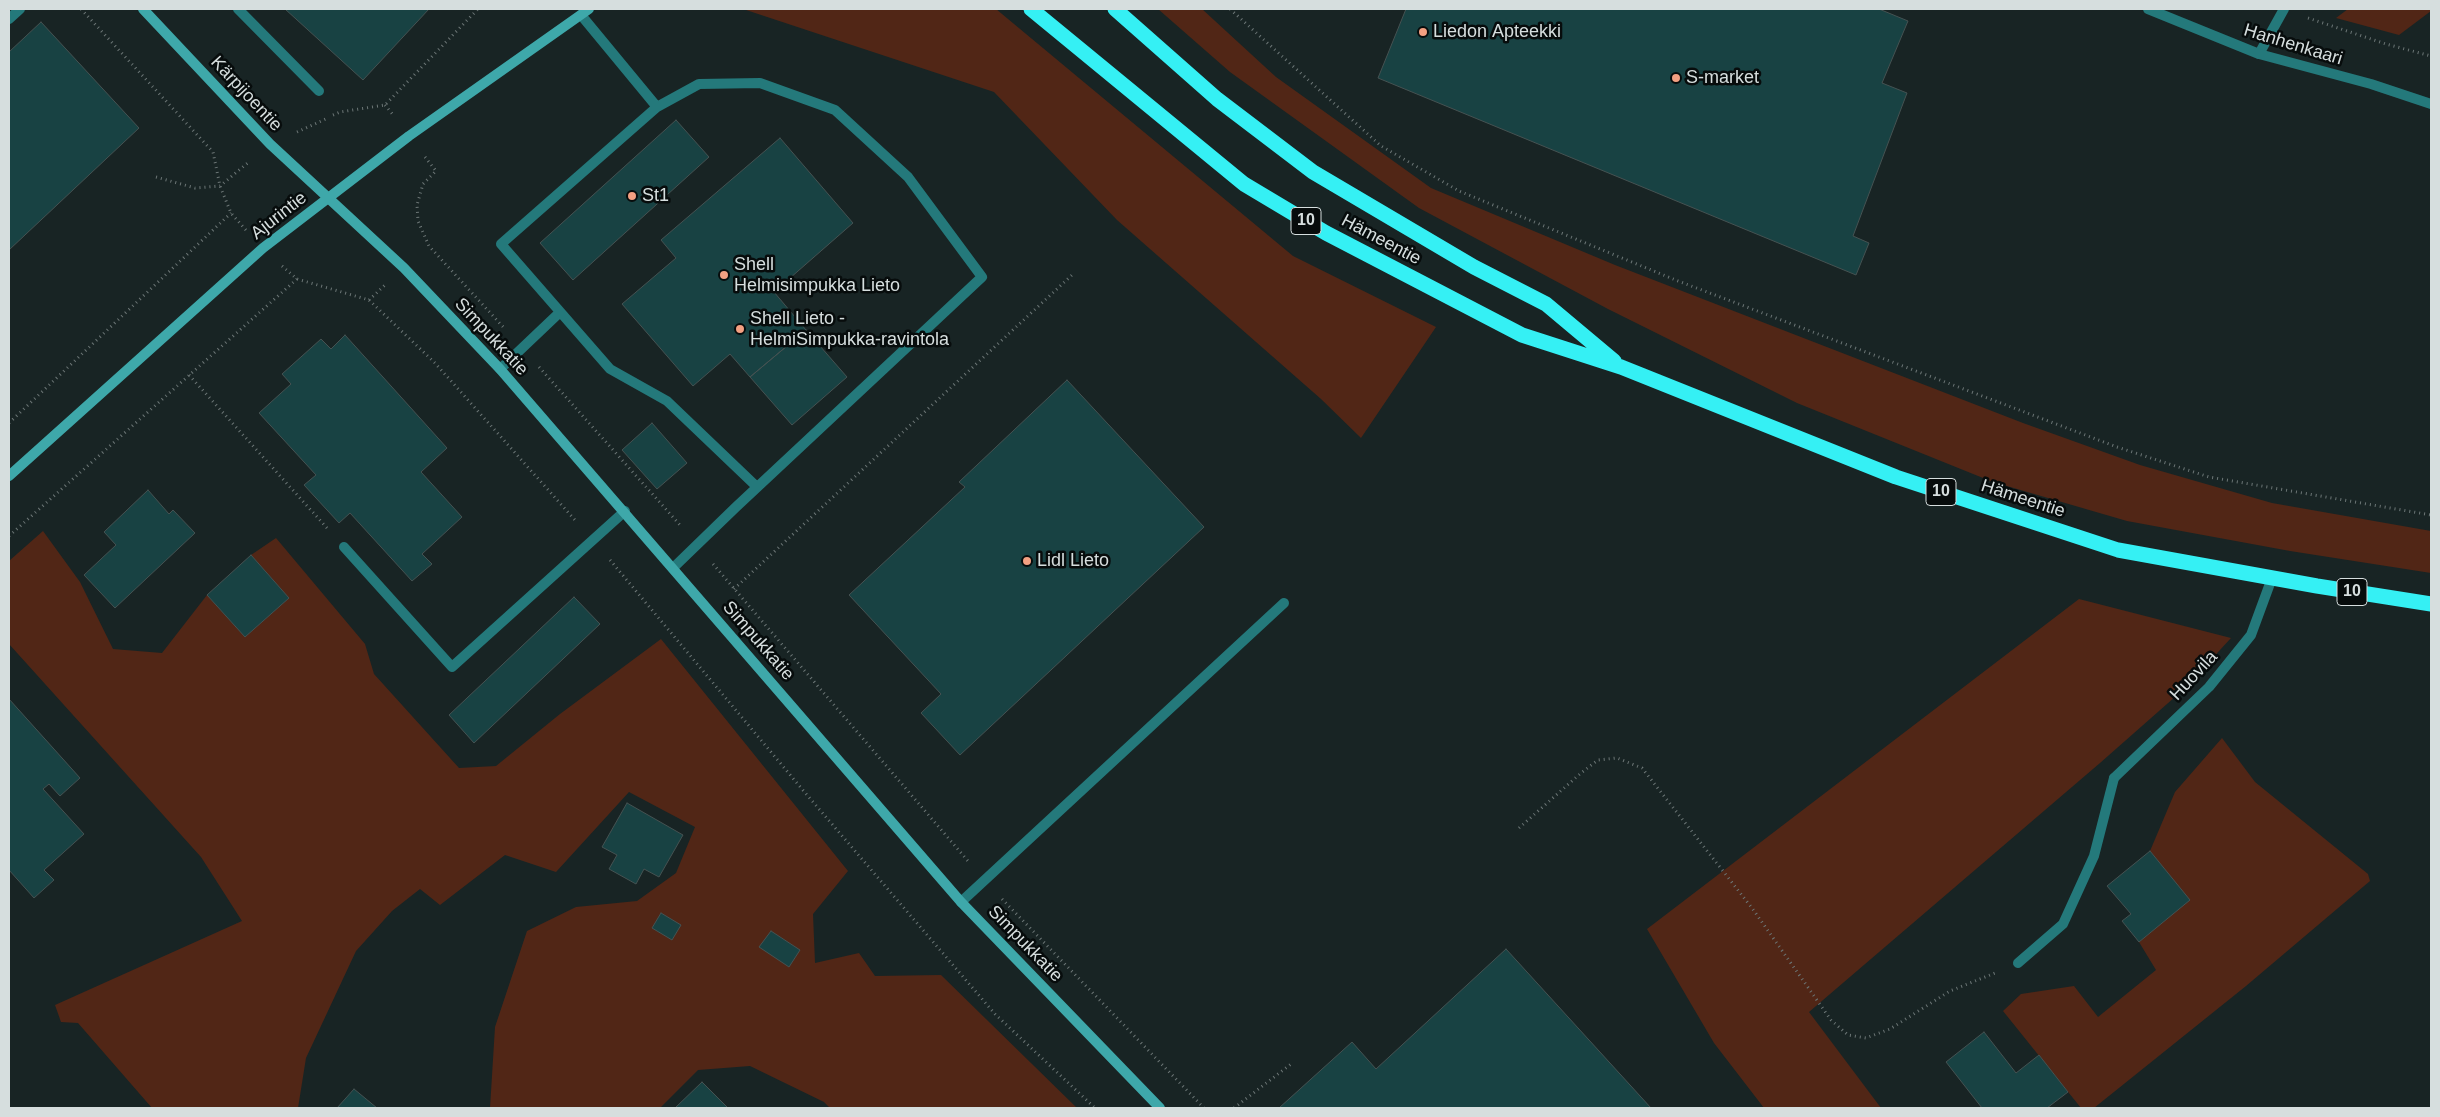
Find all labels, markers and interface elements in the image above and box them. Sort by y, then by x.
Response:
street label: Hanhenkaari [2241,20,2345,70]
place label: Liedon Apteekki [1433,21,1561,43]
marker: Liedon Apteekki [1417,26,1429,38]
street label: Kärpijoentie [206,52,286,136]
place label: S-market [1686,67,1759,89]
marker: S-market [1670,72,1682,84]
place label: St1 [642,185,669,207]
street label: Ajurintie [247,187,311,245]
marker: St1 [626,190,638,202]
road number: 10 [1291,208,1321,235]
street label: Hämeentie [1338,210,1424,270]
place label: Shell Helmisimpukka Lieto [734,254,900,296]
marker: Shell Helmisimpukka Lieto [718,269,730,281]
street label: Simpukkatie [450,294,532,380]
place label: Shell Lieto - HelmiSimpukka-ravintola [750,308,949,350]
marker: Shell Lieto - HelmiSimpukka-ravintola [734,323,746,335]
street label: Hämeentie [1978,475,2068,523]
road number: 10 [1926,478,1956,506]
place label: Lidl Lieto [1037,550,1109,572]
marker: Lidl Lieto [1021,555,1033,567]
road number: 10 [2337,578,2367,606]
street label: Simpukkatie [718,597,798,685]
street label: Huovila [2166,647,2222,705]
street label: Simpukkatie [983,901,1067,987]

